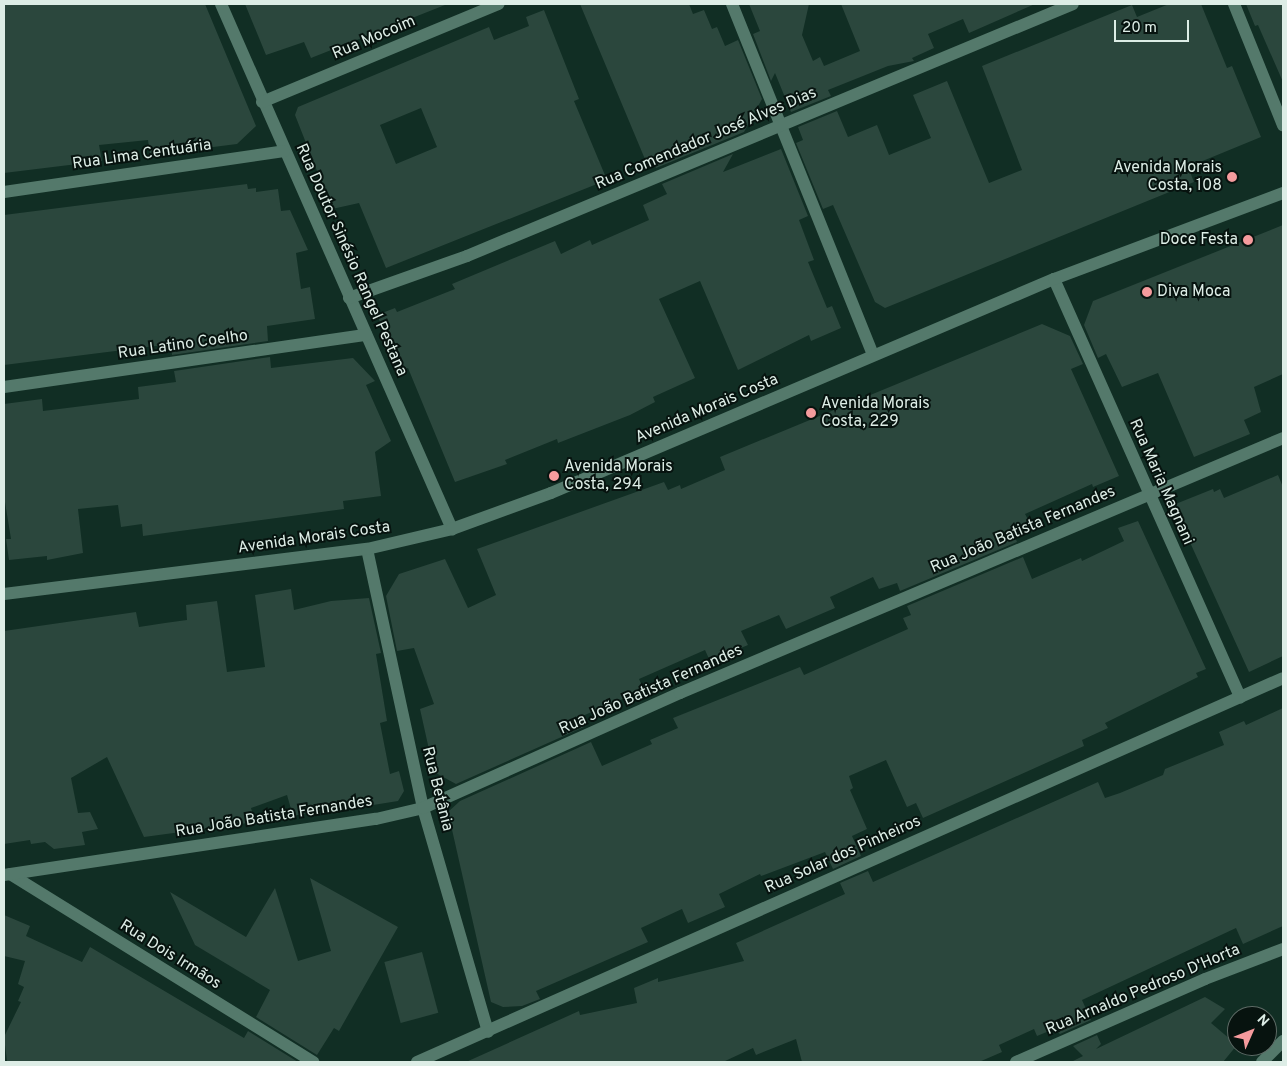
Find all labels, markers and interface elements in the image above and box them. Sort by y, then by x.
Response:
scale bar [1117,10,1192,42]
street label: Rua Mocoim [330,12,418,64]
text: 20 m [1122,19,1157,38]
street label: Rua Comendador José Alves Dias [592,83,820,195]
street label: Rua Lima Centuária [71,136,213,174]
street label: Rua Doutor Sinésio Rangel Pestana [291,141,411,379]
place label: Avenida Morais Costa, 108 [1113,158,1222,196]
marker: Avenida Morais Costa, 108 [1226,171,1238,183]
place label: Doce Festa [1160,230,1238,250]
marker: Doce Festa [1242,234,1254,246]
place label: Diva Moca [1157,282,1230,302]
marker: Diva Moca [1141,286,1153,298]
street label: Rua Latino Coelho [117,326,249,364]
street label: Avenida Morais Costa [633,370,781,448]
place label: Avenida Morais Costa, 229 [821,394,930,432]
marker: Avenida Morais Costa, 229 [805,407,817,419]
street label: Rua Maria Magnani [1125,416,1197,548]
place label: Avenida Morais Costa, 294 [564,457,673,495]
marker: Avenida Morais Costa, 294 [548,470,560,482]
street label: Rua João Batista Fernandes [928,482,1118,578]
street label: Avenida Morais Costa [237,518,391,558]
street label: Rua João Batista Fernandes [556,641,746,739]
street label: Rua Betânia [417,745,457,833]
street label: Rua João Batista Fernandes [174,792,374,842]
street label: Rua Solar dos Pinheiros [762,812,924,898]
street label: Rua Dois Irmãos [116,916,224,994]
street label: Rua Arnaldo Pedroso D'Horta [1043,940,1243,1040]
north arrow [1227,1006,1277,1056]
text: N [1253,1011,1272,1030]

